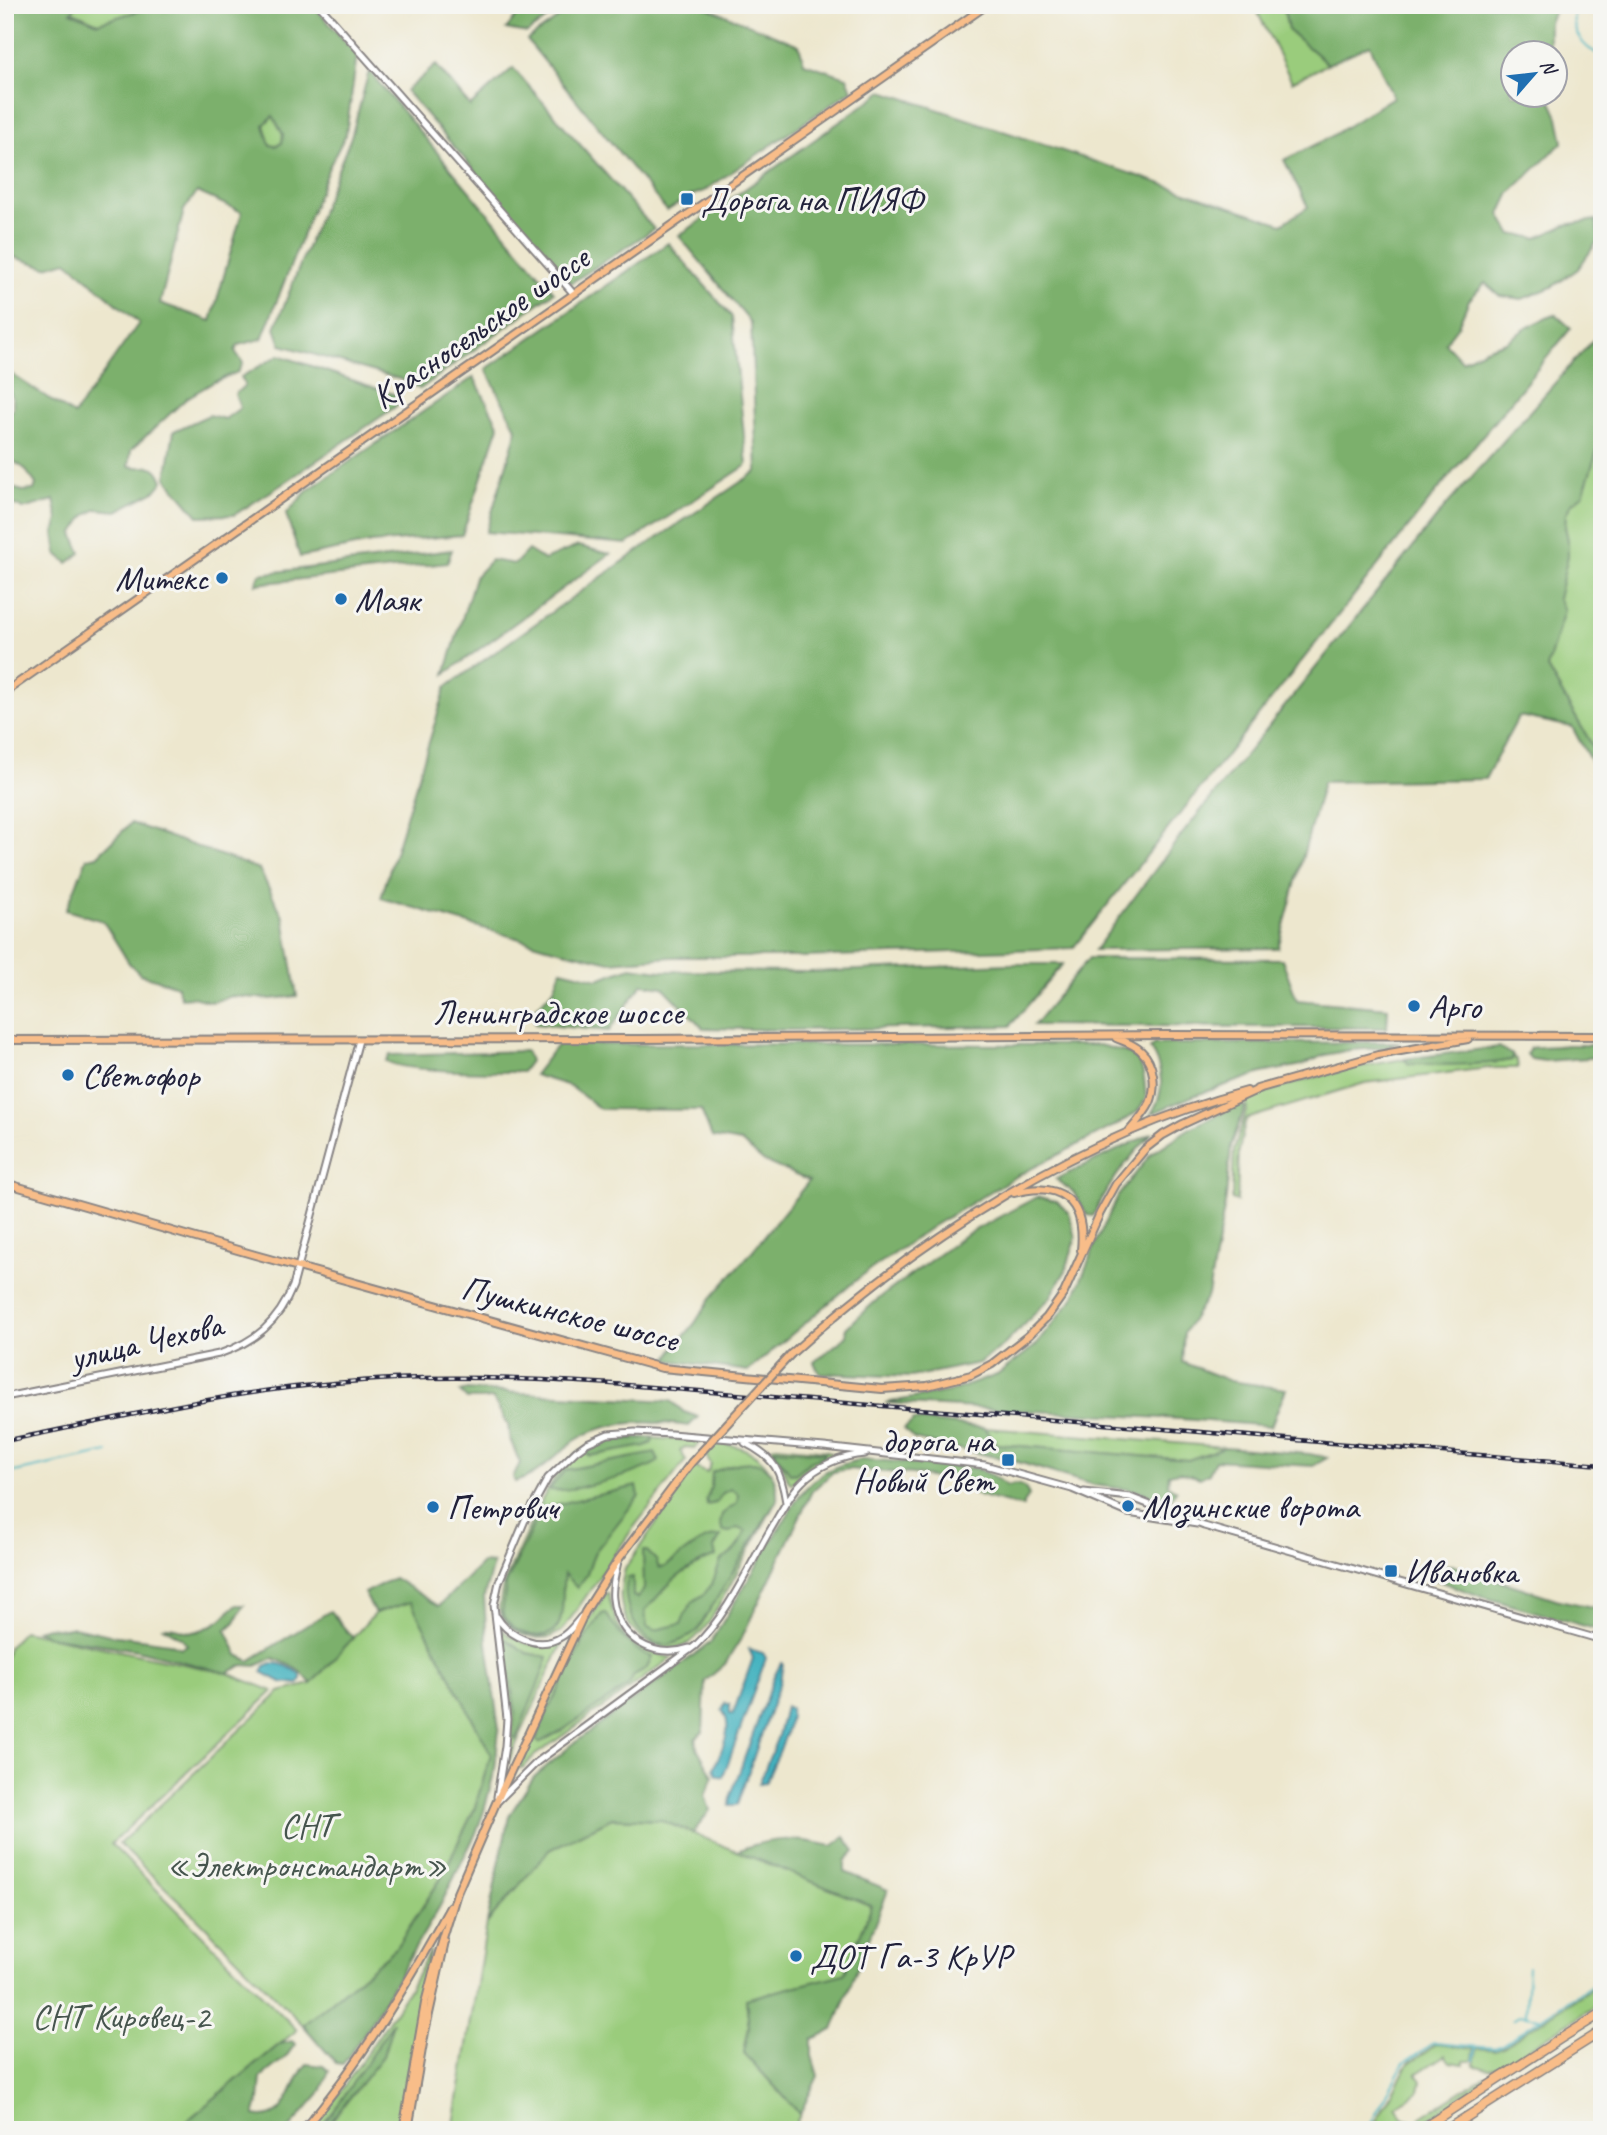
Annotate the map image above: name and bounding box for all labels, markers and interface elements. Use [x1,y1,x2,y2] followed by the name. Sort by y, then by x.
[1498,38,1568,108] north arrow
[1535,56,1563,80] text: N
[701,177,926,222] place label: Дорога на ПИЯФ
[679,191,695,207] marker: Дорога на ПИЯФ
[363,234,600,419] street label: Красносельское шоссе
[115,556,209,601] place label: Митекс
[214,570,230,586] marker: Митекс
[355,577,422,622] place label: Маяк
[333,591,349,607] marker: Маяк
[1428,984,1483,1029] place label: Арго
[433,990,686,1035] street label: Ленинградское шоссе
[1406,998,1422,1014] marker: Арго
[82,1053,201,1098] place label: Светофор
[60,1067,76,1083] marker: Светофор
[457,1265,685,1363] street label: Пушкинское шоссе
[64,1302,229,1381] street label: улица Чехова
[853,1418,997,1503] place label: дорога на Новый Свет
[1000,1452,1016,1468] marker: дорога на Новый Свет
[1142,1484,1361,1529] place label: Мозинские ворота
[447,1485,561,1530] place label: Петрович
[1120,1498,1136,1514] marker: Мозинские ворота
[425,1499,441,1515] marker: Петрович
[1405,1549,1520,1594] place label: Ивановка
[1383,1563,1399,1579] marker: Ивановка
[167,1803,447,1888] park label: СНТ «Электронстандарт»
[810,1934,1015,1979] place label: ДОТ Га-3 КрУР
[788,1948,804,1964] marker: ДОТ Га-3 КрУР
[32,1994,213,2039] park label: СНТ Кировец-2

